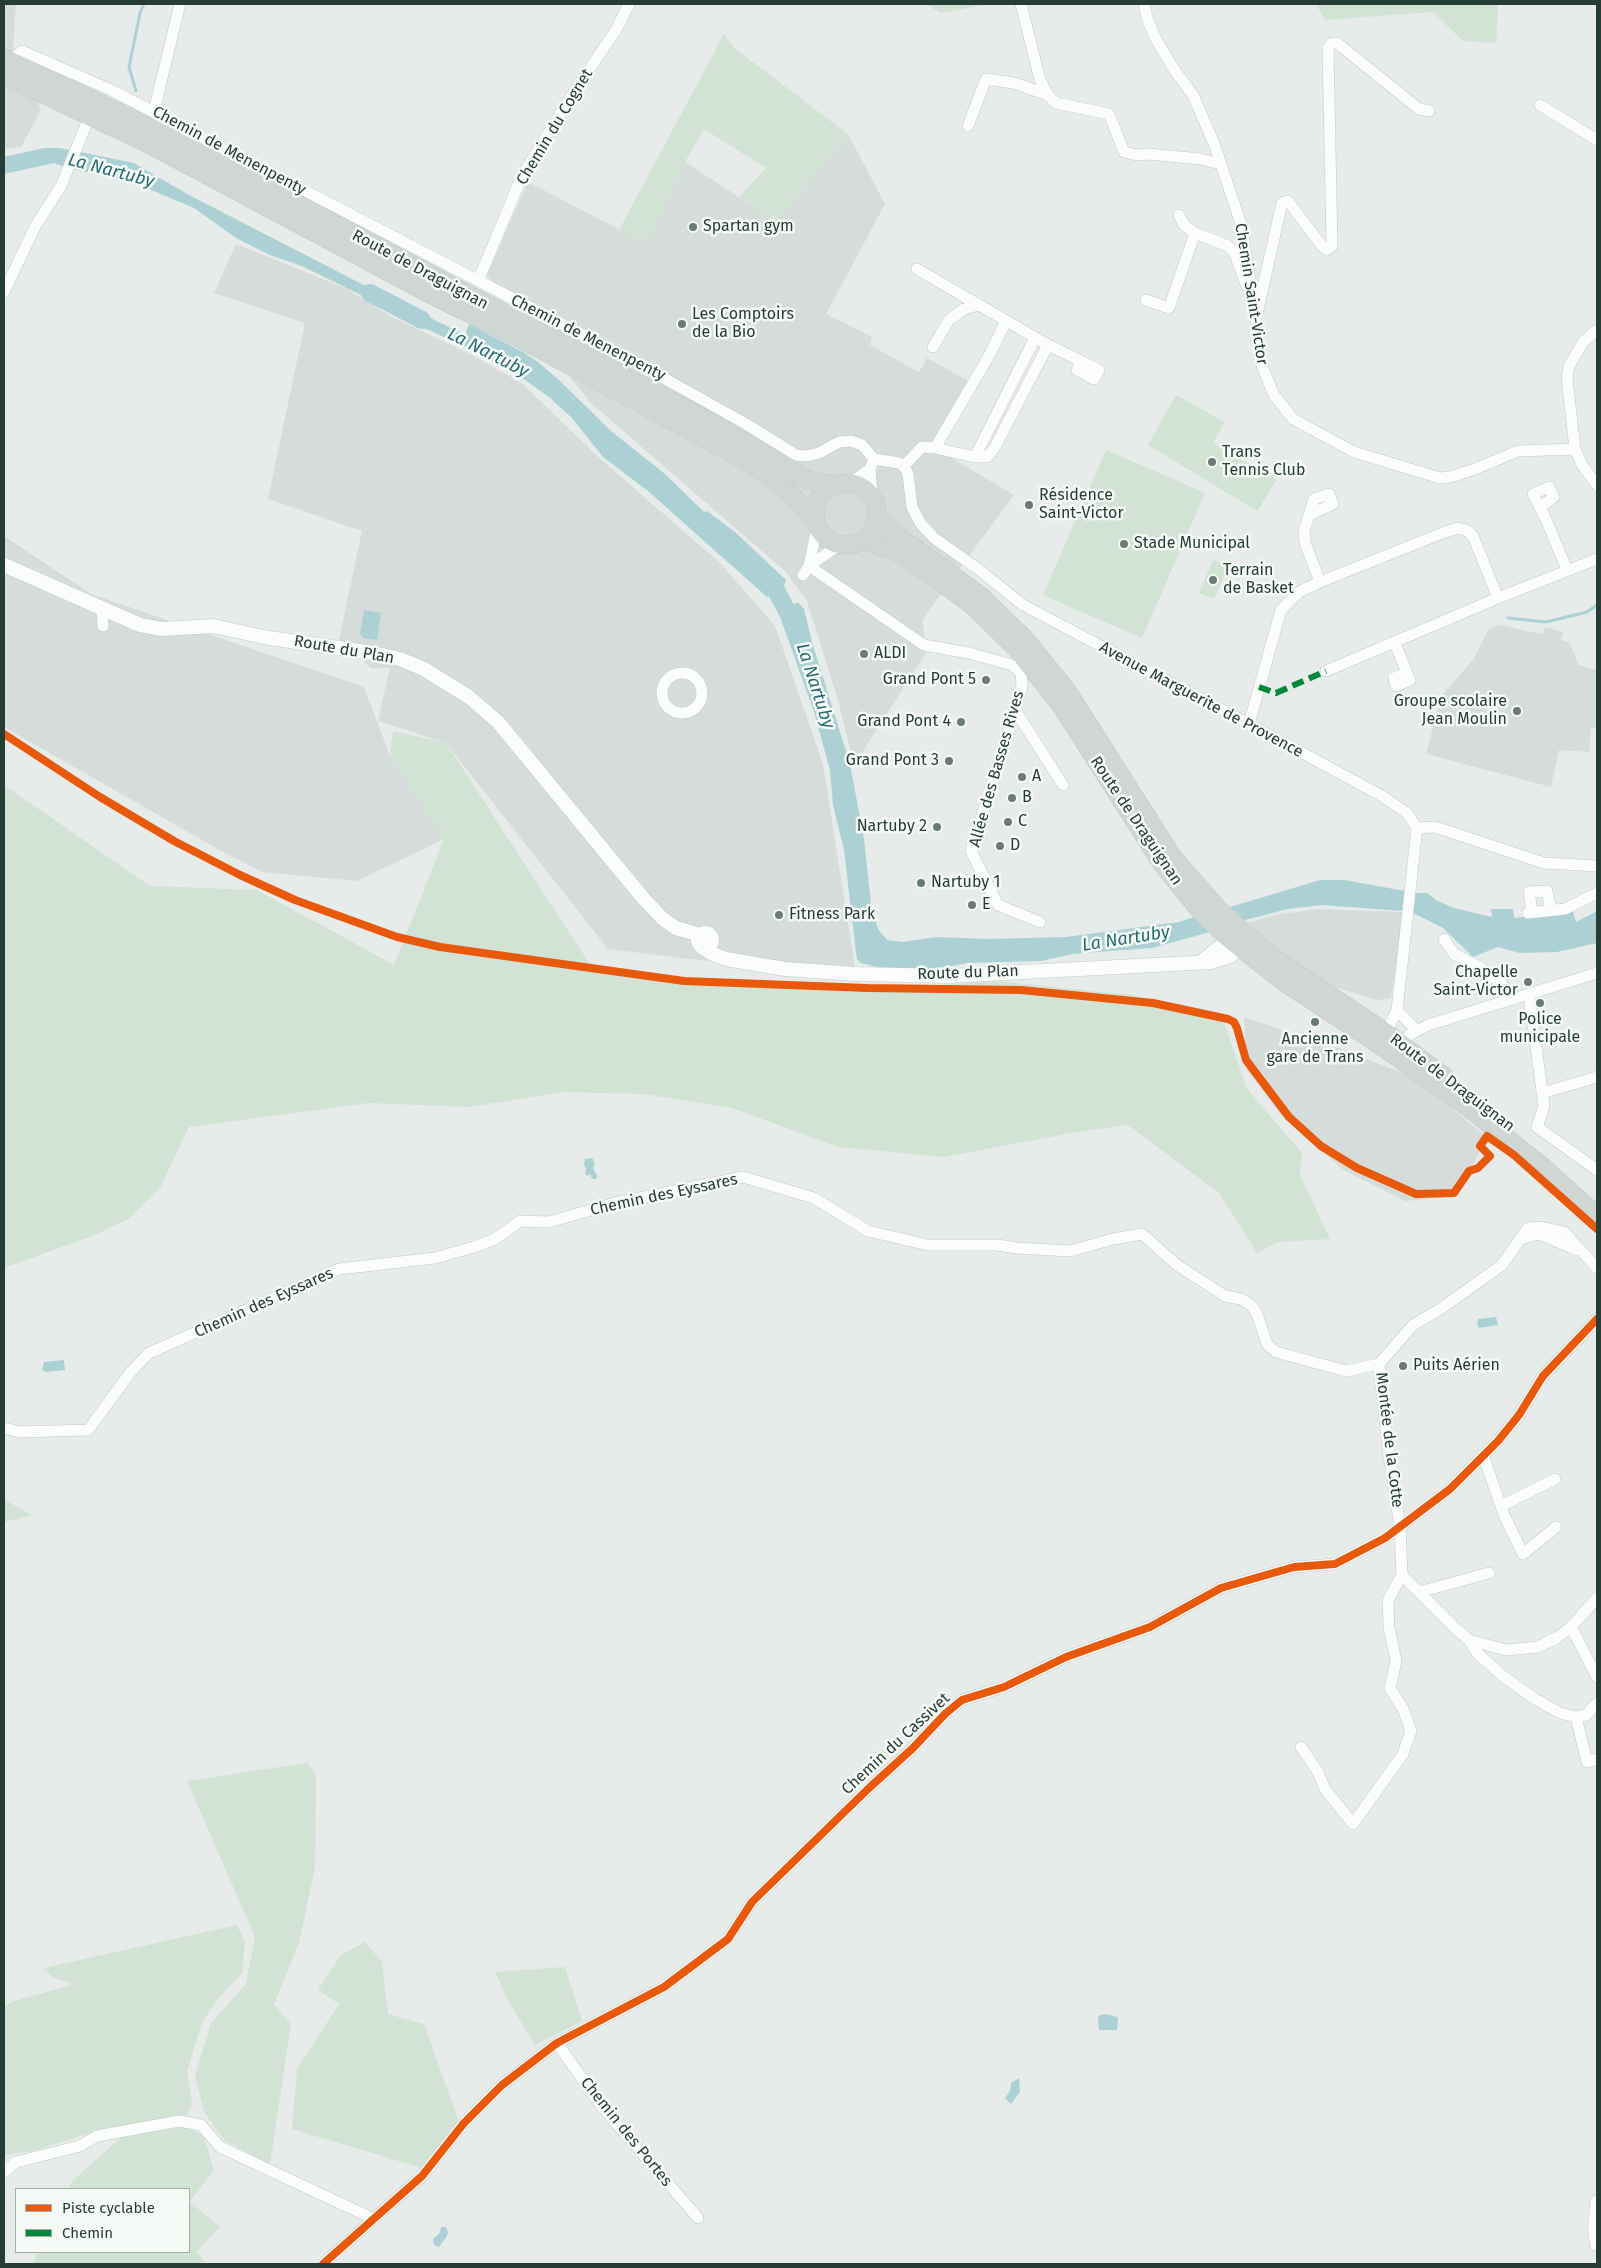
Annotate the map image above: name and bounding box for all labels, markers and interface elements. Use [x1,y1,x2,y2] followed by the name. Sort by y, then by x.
[513,65,597,189] street label: Chemin du Cognet
[149,102,309,200] street label: Chemin de Menenpenty
[65,149,157,193] water label: La Nartuby
[703,217,794,237] place label: Spartan gym
[687,221,699,233] marker: Spartan gym
[1230,222,1272,366] street label: Chemin Saint-Victor
[349,226,491,314] street label: Route de Draguignan
[507,291,669,385] street label: Chemin de Menenpenty
[692,305,794,343] place label: Les Comptoirs de la Bio
[676,318,688,330] marker: Les Comptoirs de la Bio
[444,323,532,383] water label: La Nartuby
[1222,443,1305,481] place label: Trans Tennis Club
[1206,456,1218,468] marker: Trans Tennis Club
[1039,486,1124,524] place label: Résidence Saint-Victor
[1023,499,1035,511] marker: Résidence Saint-Victor
[1134,534,1250,554] place label: Stade Municipal
[1118,538,1130,550] marker: Stade Municipal
[1223,561,1294,599] place label: Terrain de Basket
[1207,574,1219,586] marker: Terrain de Basket
[292,632,396,668] street label: Route du Plan
[1096,638,1306,762] street label: Avenue Marguerite de Provence
[791,641,839,731] water label: La Nartuby
[874,644,906,664] place label: ALDI
[858,648,870,660] marker: ALDI
[883,670,976,690] place label: Grand Pont 5
[980,674,992,686] marker: Grand Pont 5
[965,689,1029,849] street label: Allée des Basses Rives
[1394,692,1507,730] place label: Groupe scolaire Jean Moulin
[1511,705,1523,717] marker: Groupe scolaire Jean Moulin
[857,712,951,732] place label: Grand Pont 4
[955,716,967,728] marker: Grand Pont 4
[846,751,939,771] place label: Grand Pont 3
[1086,753,1186,889] street label: Route de Draguignan
[943,755,955,767] marker: Grand Pont 3
[1032,767,1041,787] place label: A
[1016,771,1028,783] marker: A
[1022,788,1032,808] place label: B
[1006,792,1018,804] marker: B
[1018,812,1027,832] place label: C
[1002,816,1014,828] marker: C
[857,817,927,837] place label: Nartuby 2
[931,821,943,833] marker: Nartuby 2
[1010,836,1020,856] place label: D
[994,840,1006,852] marker: D
[931,873,1000,893] place label: Nartuby 1
[915,877,927,889] marker: Nartuby 1
[982,895,991,915] place label: E
[966,899,978,911] marker: E
[789,905,875,925] place label: Fitness Park
[773,909,785,921] marker: Fitness Park
[1081,921,1171,957] water label: La Nartuby
[917,962,1019,984] street label: Route du Plan
[1433,963,1518,1001] place label: Chapelle Saint-Victor
[1522,976,1534,988] marker: Chapelle Saint-Victor
[1534,997,1546,1009] marker: Police municipale
[1500,1010,1580,1048] place label: Police municipale
[1309,1016,1321,1028] marker: Ancienne gare de Trans
[1267,1030,1363,1068] place label: Ancienne gare de Trans
[1386,1030,1518,1136] street label: Route de Draguignan
[589,1170,739,1220] street label: Chemin des Eyssares
[192,1264,336,1342] street label: Chemin des Eyssares
[1413,1356,1500,1376] place label: Puits Aérien
[1397,1360,1409,1372] marker: Puits Aérien
[1371,1371,1407,1509] street label: Montée de la Cotte
[838,1689,954,1799] street label: Chemin du Cassivet
[576,2074,676,2190] street label: Chemin des Portes
[15,2188,190,2253] legend
[62,2199,155,2217] text: Piste cyclable
[62,2224,113,2242] text: Chemin

